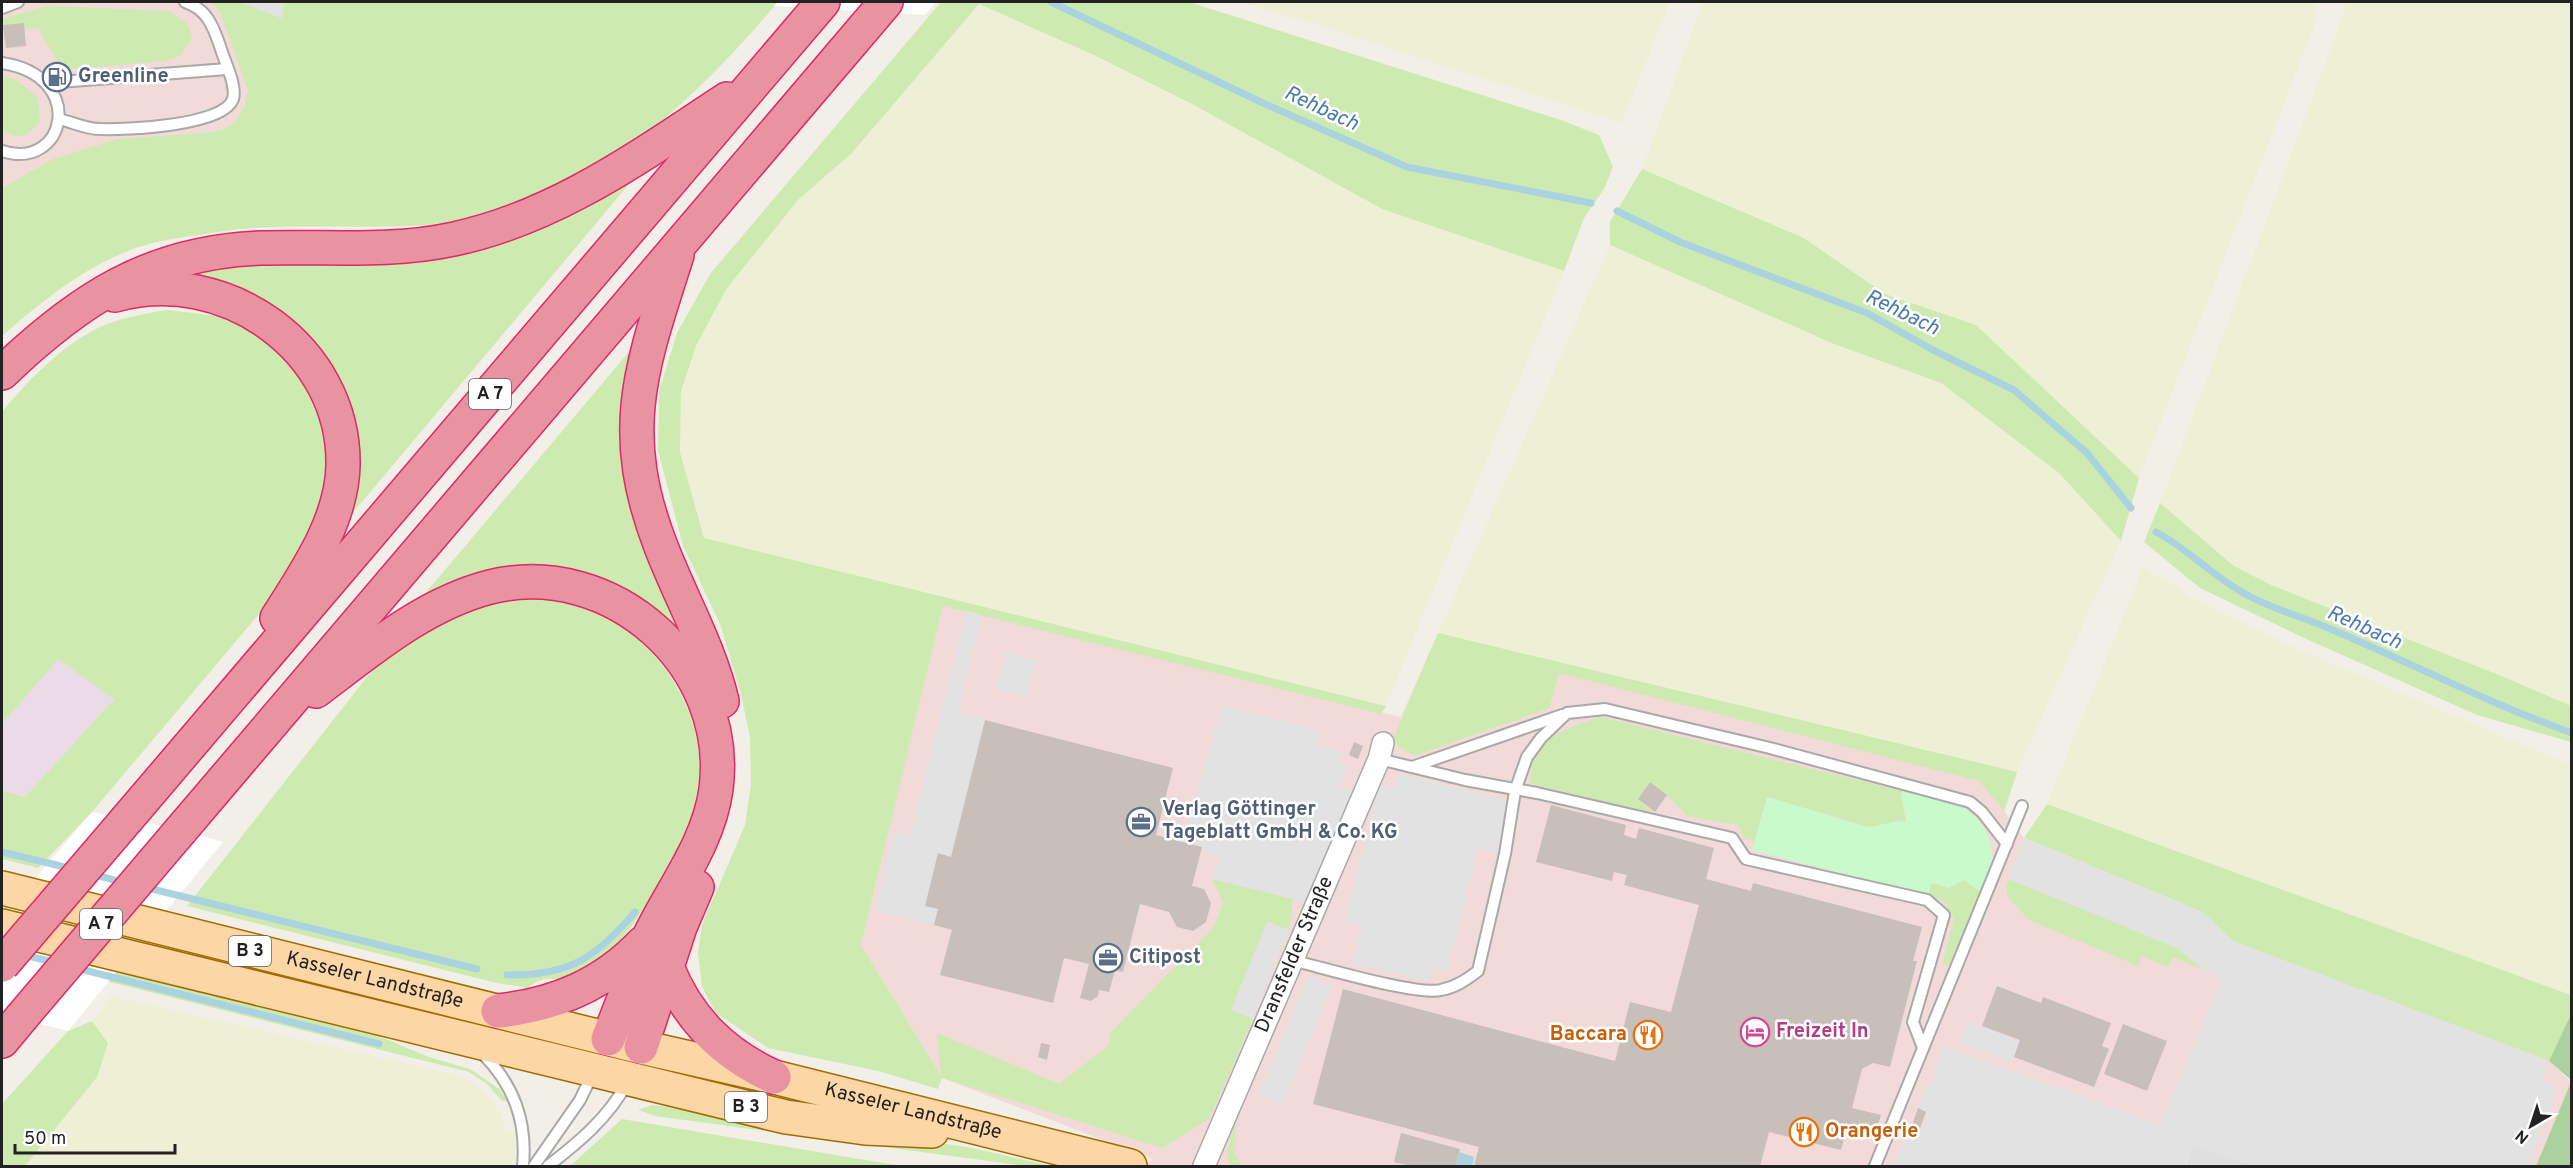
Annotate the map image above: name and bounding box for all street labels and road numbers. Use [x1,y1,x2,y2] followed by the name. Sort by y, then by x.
[469,379,511,409] road number: A 7
[1250,873,1340,1037] street label: Dransfelder Straße
[80,909,122,939] road number: A 7
[229,936,271,966] road number: B 3
[283,946,466,1015] street label: Kasseler Landstraße
[821,1077,1004,1146] street label: Kasseler Landstraße
[725,1092,767,1122] road number: B 3

